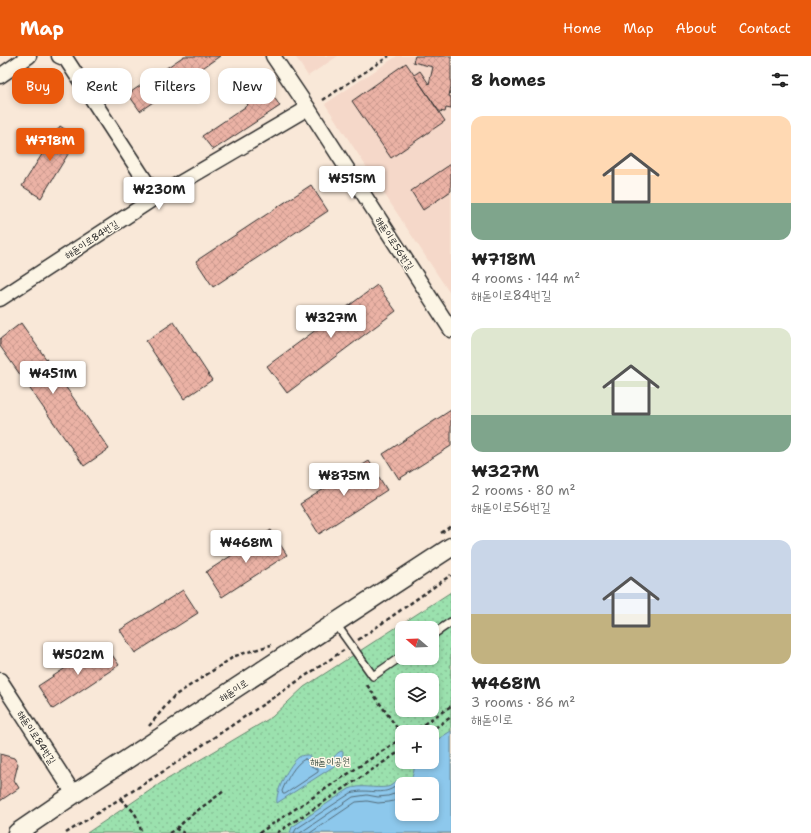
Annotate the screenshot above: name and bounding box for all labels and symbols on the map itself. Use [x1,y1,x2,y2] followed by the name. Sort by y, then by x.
[22,128,78,162] pin: ₩718M
[324,166,380,200] pin: ₩515M
[131,177,187,211] pin: ₩230M
[372,214,417,272] street label: 해돋이로56번길
[62,217,121,262] street label: 해돋이로84번길
[303,305,359,339] pin: ₩327M
[25,361,81,395] pin: ₩451M
[316,463,372,497] pin: ₩875M
[218,530,274,564] pin: ₩468M
[395,621,439,665] north arrow
[50,642,106,676] pin: ₩502M
[216,676,250,705] street label: 해돋이로
[14,708,59,767] street label: 해돋이로84번길
[310,755,350,768] park label: 해돋이공원

